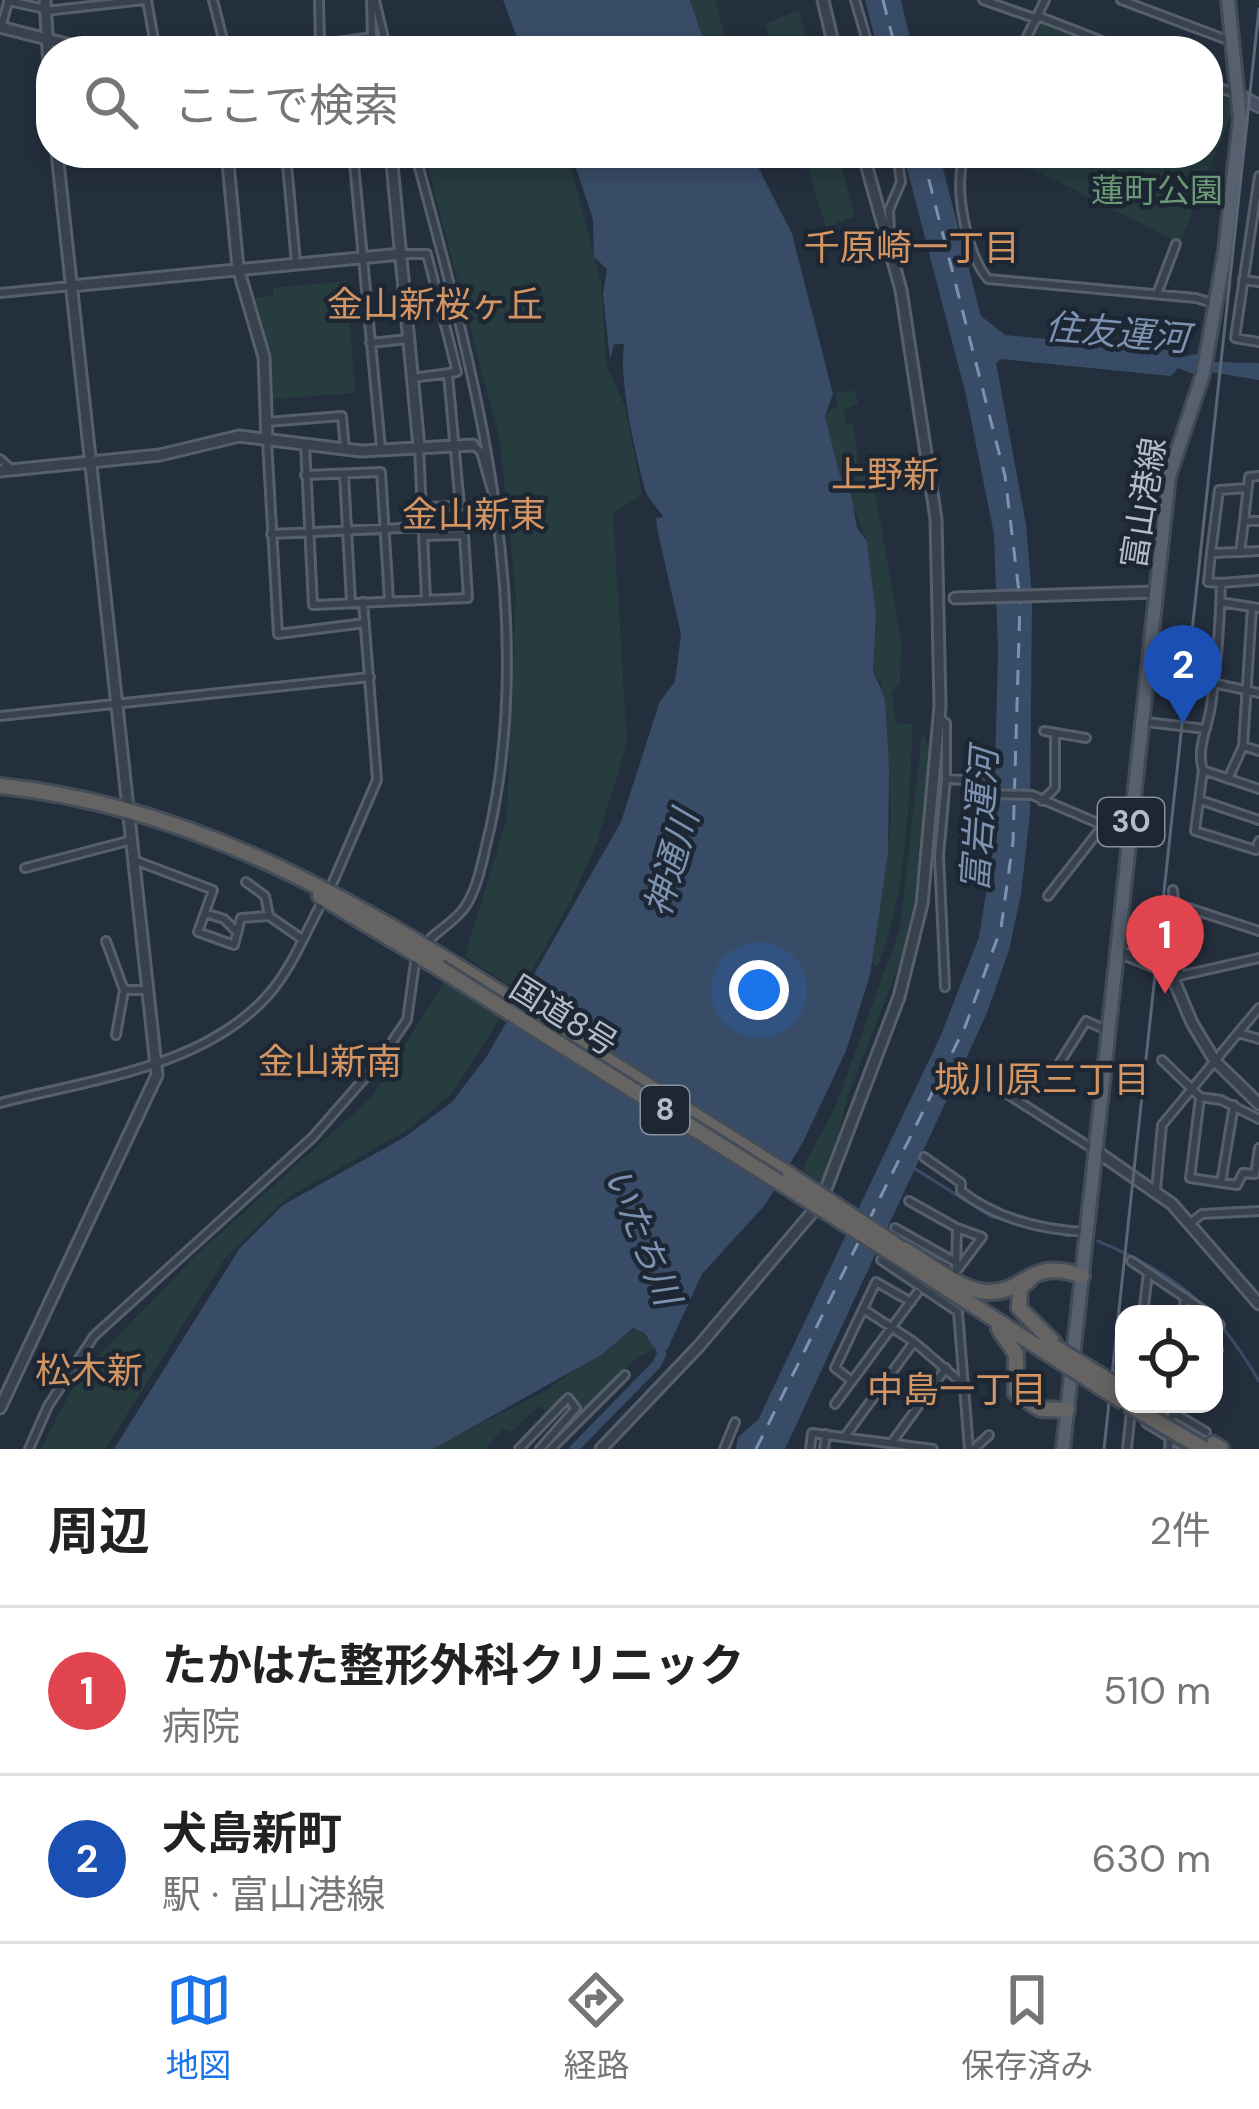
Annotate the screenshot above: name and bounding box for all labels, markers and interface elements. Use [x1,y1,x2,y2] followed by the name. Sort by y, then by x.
[36,36,1223,168] search box
[78,69,144,135] icon: search
[174,76,399,135] text: ここで検索
[1091,169,1223,212] park label: 蓮町公園
[804,224,1020,271] district label: 千原崎一丁目
[327,281,543,328] district label: 金山新桜ヶ丘
[1043,303,1197,363] water label: 住友運河
[1112,435,1175,572] street label: 富山港線
[831,451,939,498] district label: 上野新
[402,491,546,538] district label: 金山新東
[1144,625,1222,724] pin: 2
[951,741,1008,894] water label: 富岩運河
[1098,798,1164,846] road number: 30
[634,801,710,922] water label: 神通川
[1126,895,1204,994] pin: 1
[729,960,789,1020] your location
[502,966,626,1065] street label: 国道8号
[258,1038,402,1085] district label: 金山新南
[934,1056,1150,1103] district label: 城川原三丁目
[641,1086,689,1134] road number: 8
[594,1161,693,1315] water label: いたち川
[1115,1305,1223,1413] map controls
[1115,1305,1223,1413] button: locate
[35,1347,143,1394] district label: 松木新
[867,1366,1047,1413] district label: 中島一丁目
[48,1498,150,1565] text: 周辺
[1150,1505,1211,1556] text: 2件
[162,1636,744,1695] text: たかはた整形外科クリニック
[80,1665,94,1716] text: 1
[1103,1665,1211,1716] text: 510 m
[162,1701,240,1752] text: 病院
[162,1804,342,1863] text: 犬島新町
[76,1833,98,1884] text: 2
[1092,1833,1211,1884] text: 630 m
[162,1869,385,1920] text: 駅 · 富山港線
[166,1967,232,2087] tab: 地図
[563,1967,629,2087] tab: 経路
[961,1967,1093,2087] tab: 保存済み

